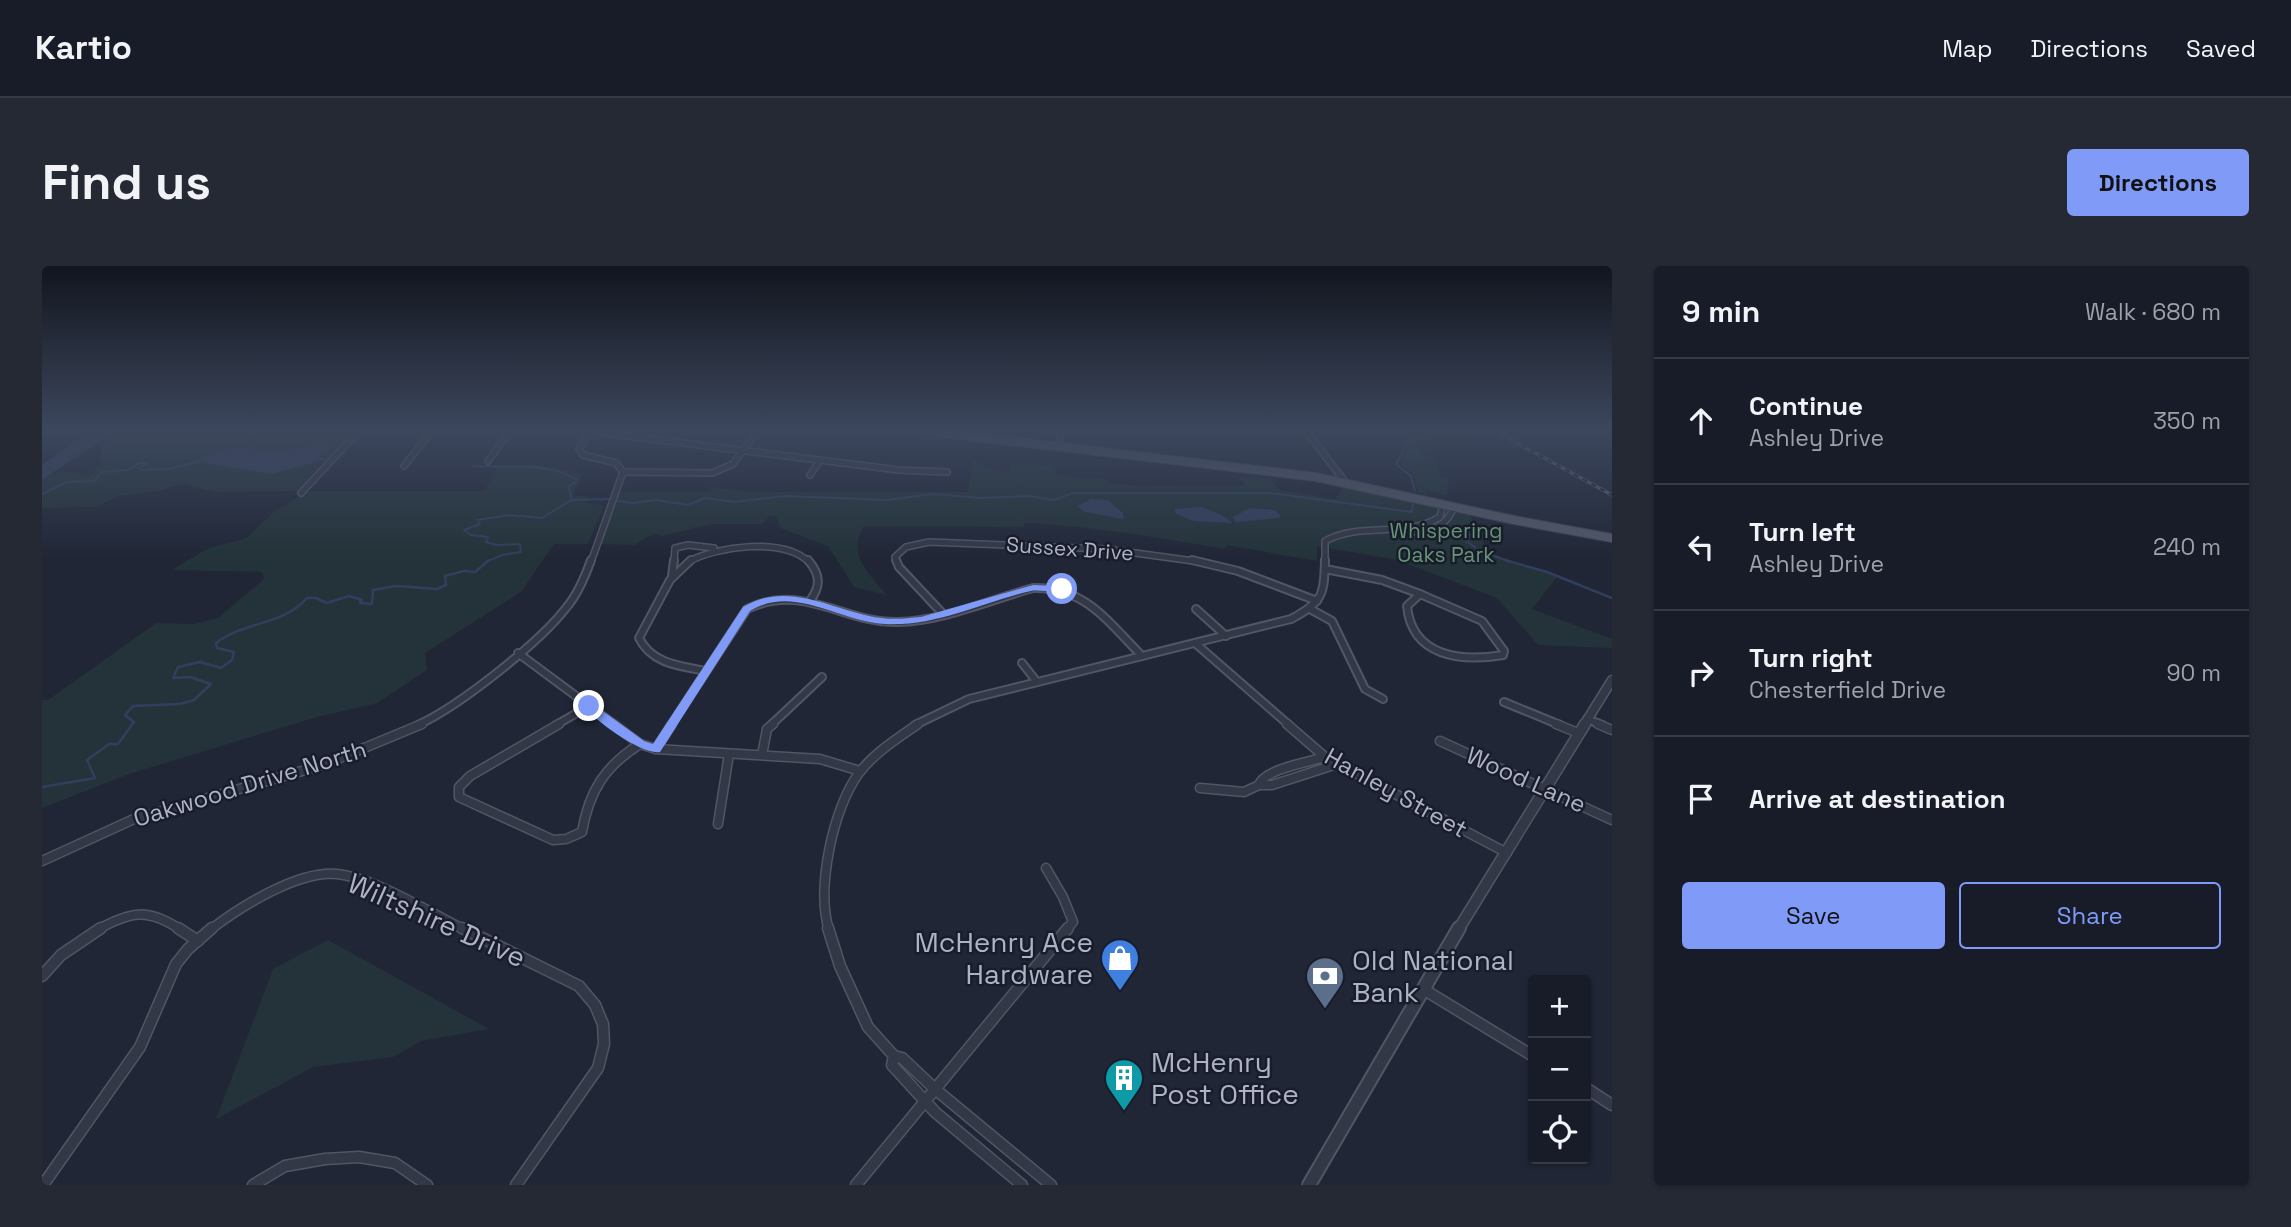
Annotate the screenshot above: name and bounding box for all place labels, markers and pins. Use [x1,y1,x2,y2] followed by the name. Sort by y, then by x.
[914,924,1093,992] place label: McHenry Ace Hardware
[1099,937,1141,992] shop icon: McHenry Ace Hardware
[1352,942,1514,1010] place label: Old National Bank
[1304,955,1346,1010] bank icon: Old National Bank
[1151,1044,1299,1112] place label: McHenry Post Office
[1103,1057,1145,1112] building icon: McHenry Post Office

